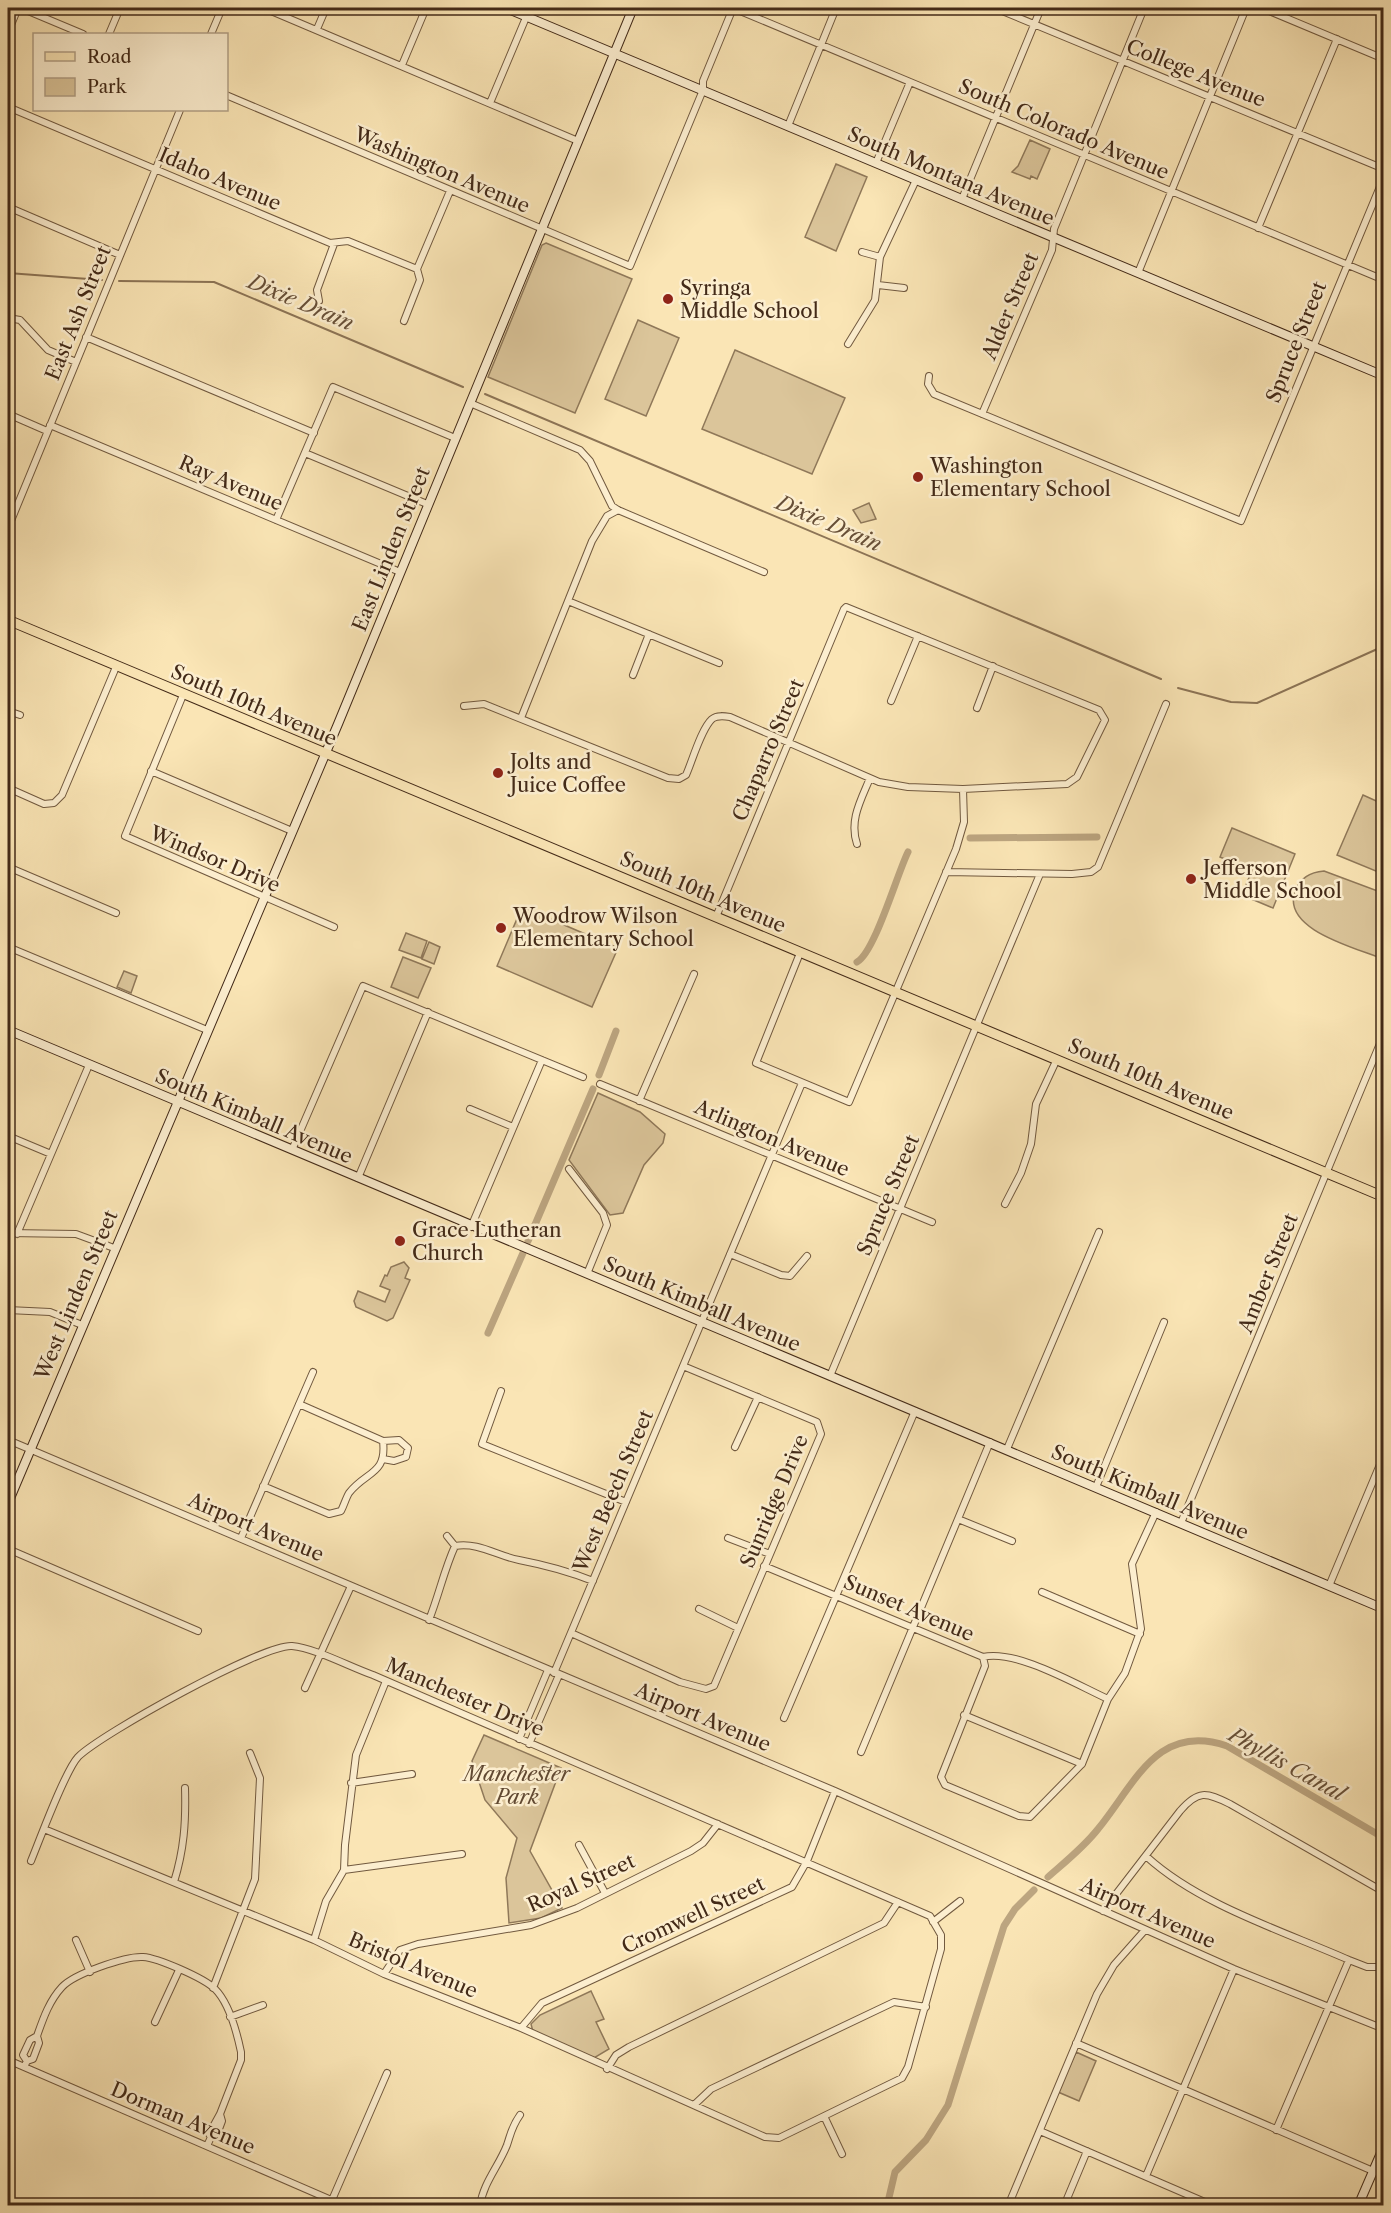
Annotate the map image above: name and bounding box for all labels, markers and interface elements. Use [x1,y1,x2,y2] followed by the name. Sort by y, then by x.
[33,33,228,111] legend
[1123,34,1269,112] street label: College Avenue
[87,46,132,68] text: Road
[955,74,1173,184] street label: South Colorado Avenue
[87,76,128,98] text: Park
[350,122,533,218] street label: Washington Avenue
[844,122,1058,230] street label: South Montana Avenue
[155,143,285,215] street label: Idaho Avenue
[40,242,116,384] street label: East Ash Street
[976,249,1043,364] street label: Alder Street
[243,268,358,335] water label: Dixie Drain
[680,276,819,323] place label: Syringa Middle School
[1261,278,1331,406] street label: Spruce Street
[661,292,675,306] marker: Syringa Middle School
[175,450,287,516] street label: Ray Avenue
[929,454,1111,501] place label: Washington Elementary School
[347,463,435,635] street label: East Linden Street
[911,470,925,484] marker: Washington Elementary School
[771,489,886,556] water label: Dixie Drain
[167,659,341,751] street label: South 10th Avenue
[727,675,809,825] street label: Chaparro Street
[507,750,626,797] place label: Jolts and Juice Coffee
[491,766,505,780] marker: Jolts and Juice Coffee
[145,820,284,897] street label: Windsor Drive
[616,846,790,938] street label: South 10th Avenue
[1200,856,1342,903] place label: Jefferson Middle School
[1184,872,1198,886] marker: Jefferson Middle School
[512,904,694,951] place label: Woodrow Wilson Elementary School
[494,921,508,935] marker: Woodrow Wilson Elementary School
[1064,1033,1238,1125] street label: South 10th Avenue
[152,1064,356,1168] street label: South Kimball Avenue
[690,1094,853,1181] street label: Arlington Avenue
[852,1131,924,1259] street label: Spruce Street
[29,1207,123,1384] street label: West Linden Street
[1233,1210,1303,1337] street label: Amber Street
[412,1218,562,1265] place label: Grace Lutheran Church
[393,1234,407,1248] marker: Grace Lutheran Church
[600,1252,804,1356] street label: South Kimball Avenue
[568,1406,658,1577] street label: West Beech Street
[735,1431,813,1571] street label: Sunridge Drive
[1048,1440,1252,1544] street label: South Kimball Avenue
[184,1487,327,1566] street label: Airport Avenue
[840,1570,978,1646] street label: Sunset Avenue
[382,1653,548,1741] street label: Manchester Drive
[631,1677,774,1756] street label: Airport Avenue
[1223,1721,1351,1807] water label: Phyllis Canal
[462,1762,572,1809] park label: Manchester Park
[523,1849,639,1917] street label: Royal Street
[618,1871,768,1959] street label: Cromwell Street
[1076,1872,1219,1953] street label: Airport Avenue
[345,1927,481,2003] street label: Bristol Avenue
[107,2077,259,2159] street label: Dorman Avenue

